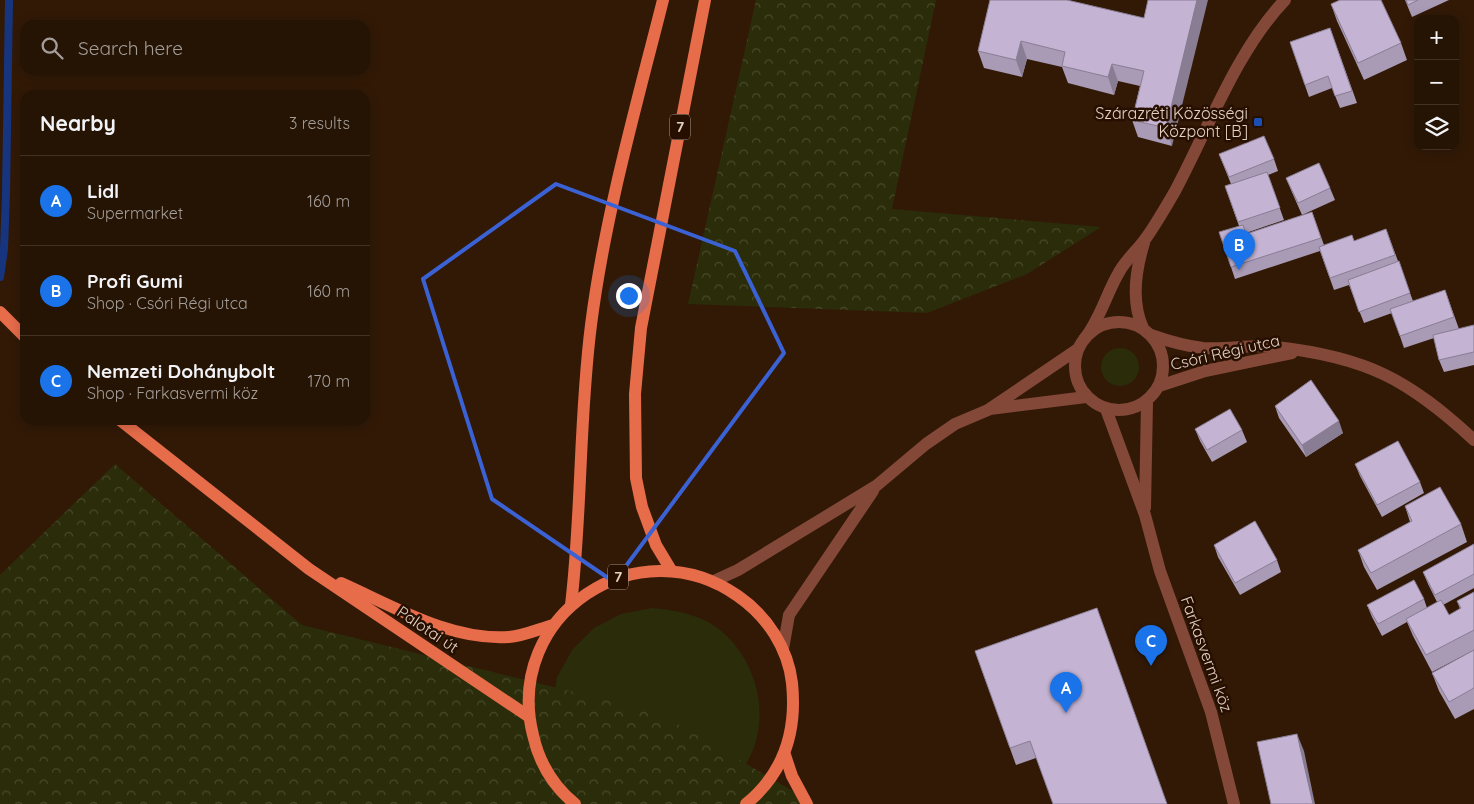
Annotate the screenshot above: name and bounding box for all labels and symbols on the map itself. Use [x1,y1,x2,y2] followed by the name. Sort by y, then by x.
[1095,103,1248,141] place label: Szárazréti Közösségi Központ [B]
[670,114,690,140] road number: 7
[1252,116,1264,128] marker: Szárazréti Közösségi Központ [B]
[1223,229,1255,270] pin: B
[616,283,642,309] your location
[1168,330,1282,374] street label: Csóri Régi utca
[608,564,628,590] road number: 7
[1177,593,1237,715] street label: Farkasvermi köz
[393,601,463,657] street label: Palotai út
[1135,625,1167,666] pin: C
[1050,672,1082,713] pin: A

